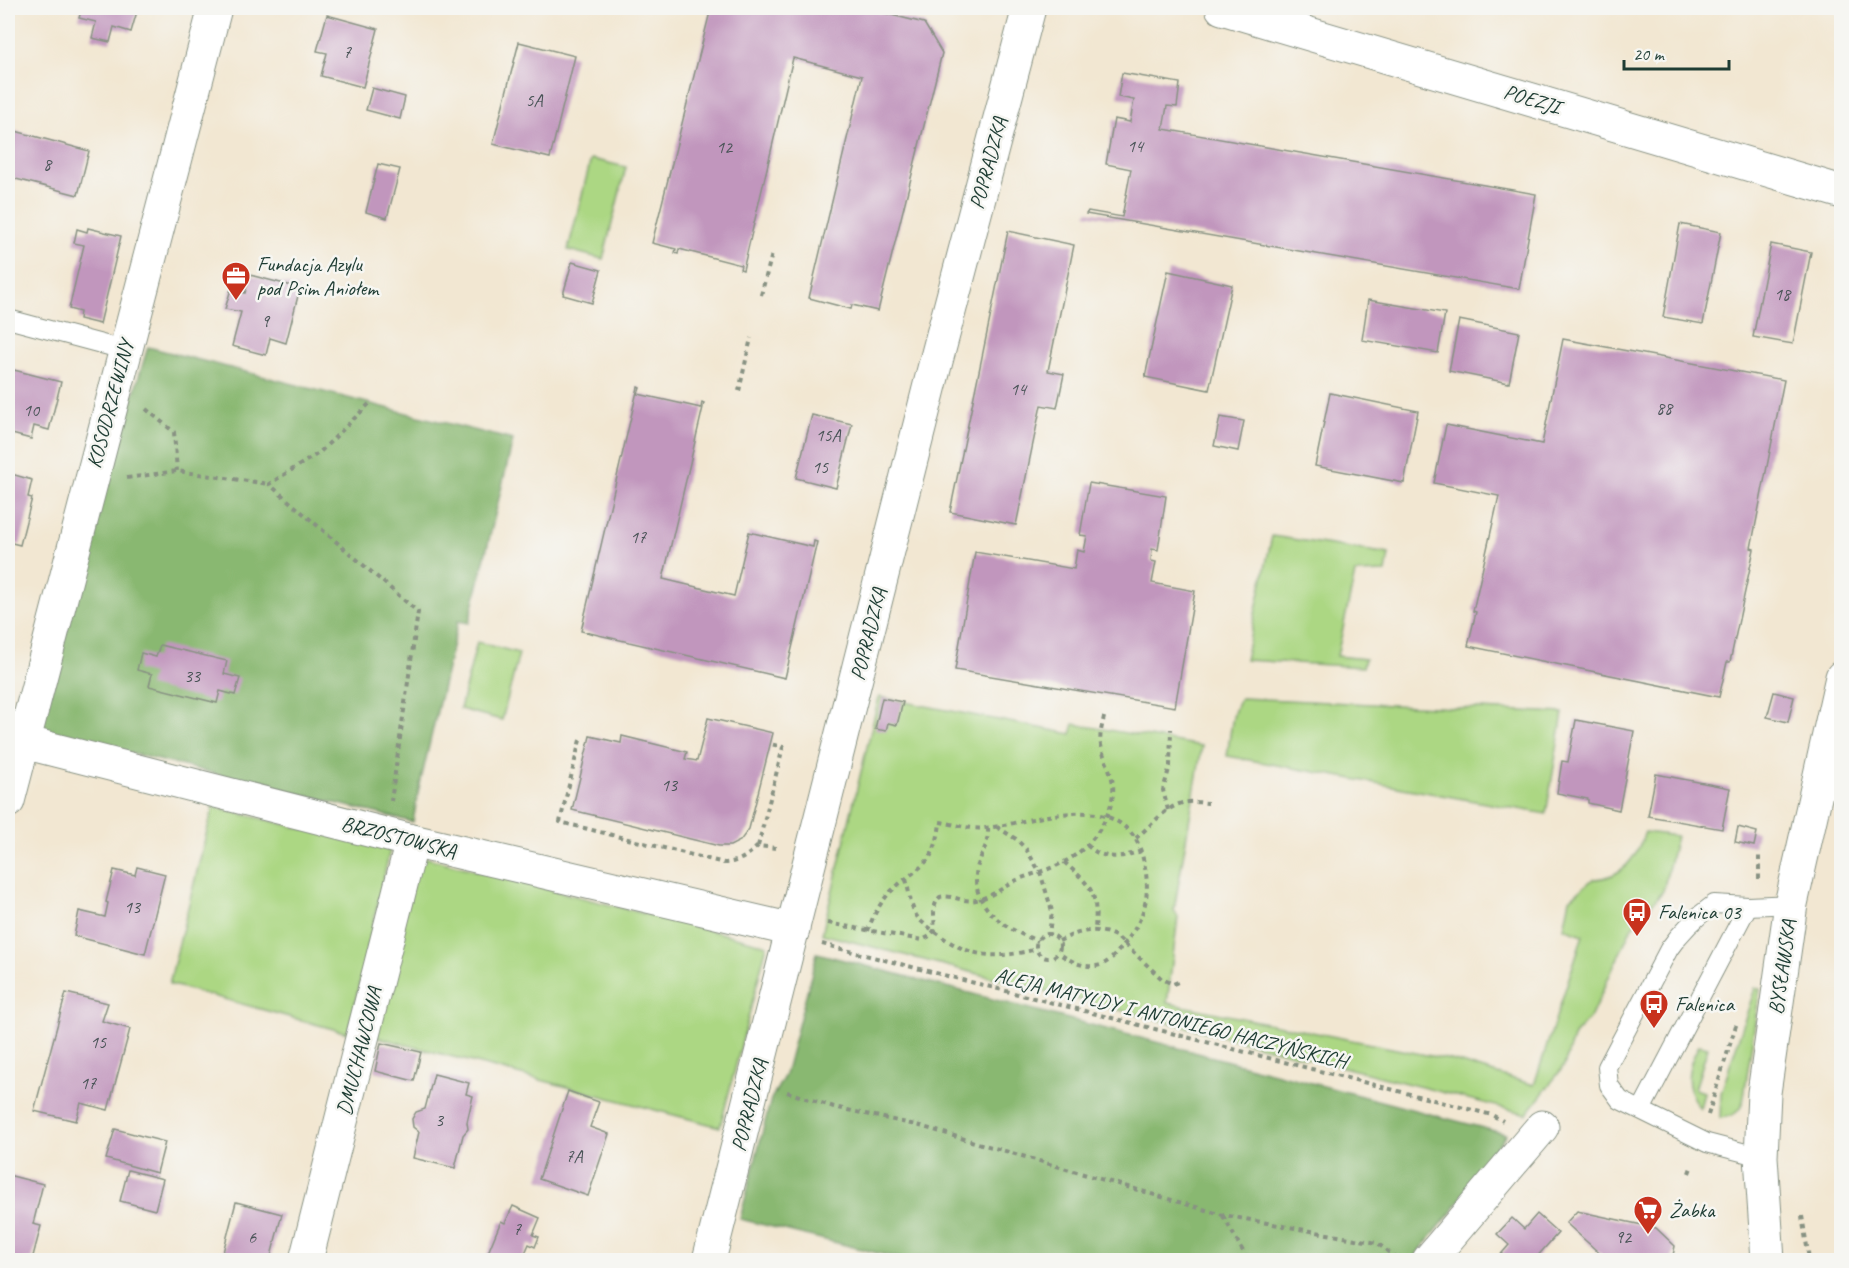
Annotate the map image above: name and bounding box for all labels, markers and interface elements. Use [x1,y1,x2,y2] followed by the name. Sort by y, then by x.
[1624,33,1729,71] scale bar
[343,41,352,63] house number: 7
[1633,43,1666,65] text: 20 m
[1501,78,1568,121] street label: POEZJI
[525,89,544,111] house number: 5A
[963,114,1013,212] street label: POPRADZKA
[1127,135,1145,157] house number: 14
[716,136,734,158] house number: 12
[43,153,53,175] house number: 8
[257,251,380,301] place label: Fundacja Azylu pod Psim Aniołem
[220,260,252,302] office icon: Fundacja Azylu pod Psim Aniołem
[1774,283,1792,305] house number: 18
[261,310,271,332] house number: 9
[80,334,140,471] street label: KOSODRZEWINY
[1010,378,1028,400] house number: 14
[1656,397,1674,419] house number: 88
[23,399,41,421] house number: 10
[815,424,842,446] house number: 15A
[812,456,829,478] house number: 15
[630,526,647,548] house number: 17
[844,585,892,683] street label: POPRADZKA
[184,665,202,687] house number: 33
[661,774,679,796] house number: 13
[339,810,460,864] street label: BRZOSTOWSKA
[124,896,142,918] house number: 13
[1621,896,1653,938] bus stop icon: Falenica 03
[1658,899,1742,925] place label: Falenica 03
[1762,918,1802,1016] street label: BYSŁAWSKA
[992,962,1353,1075] street label: ALEJA MATYLDY I ANTONIEGO HACZYŃSKICH
[331,983,388,1118] street label: DMUCHAWCOWA
[1638,988,1670,1030] bus stop icon: Falenica
[1675,991,1736,1017] place label: Falenica
[90,1031,107,1053] house number: 15
[725,1056,773,1154] street label: POPRADZKA
[80,1072,97,1094] house number: 17
[435,1109,445,1131] house number: 3
[565,1145,584,1167] house number: 7A
[1632,1194,1664,1236] supermarket icon: Żabka
[1669,1197,1716,1223] place label: Żabka
[513,1218,522,1240] house number: 7
[248,1226,257,1248] house number: 6
[1615,1226,1633,1248] house number: 92

